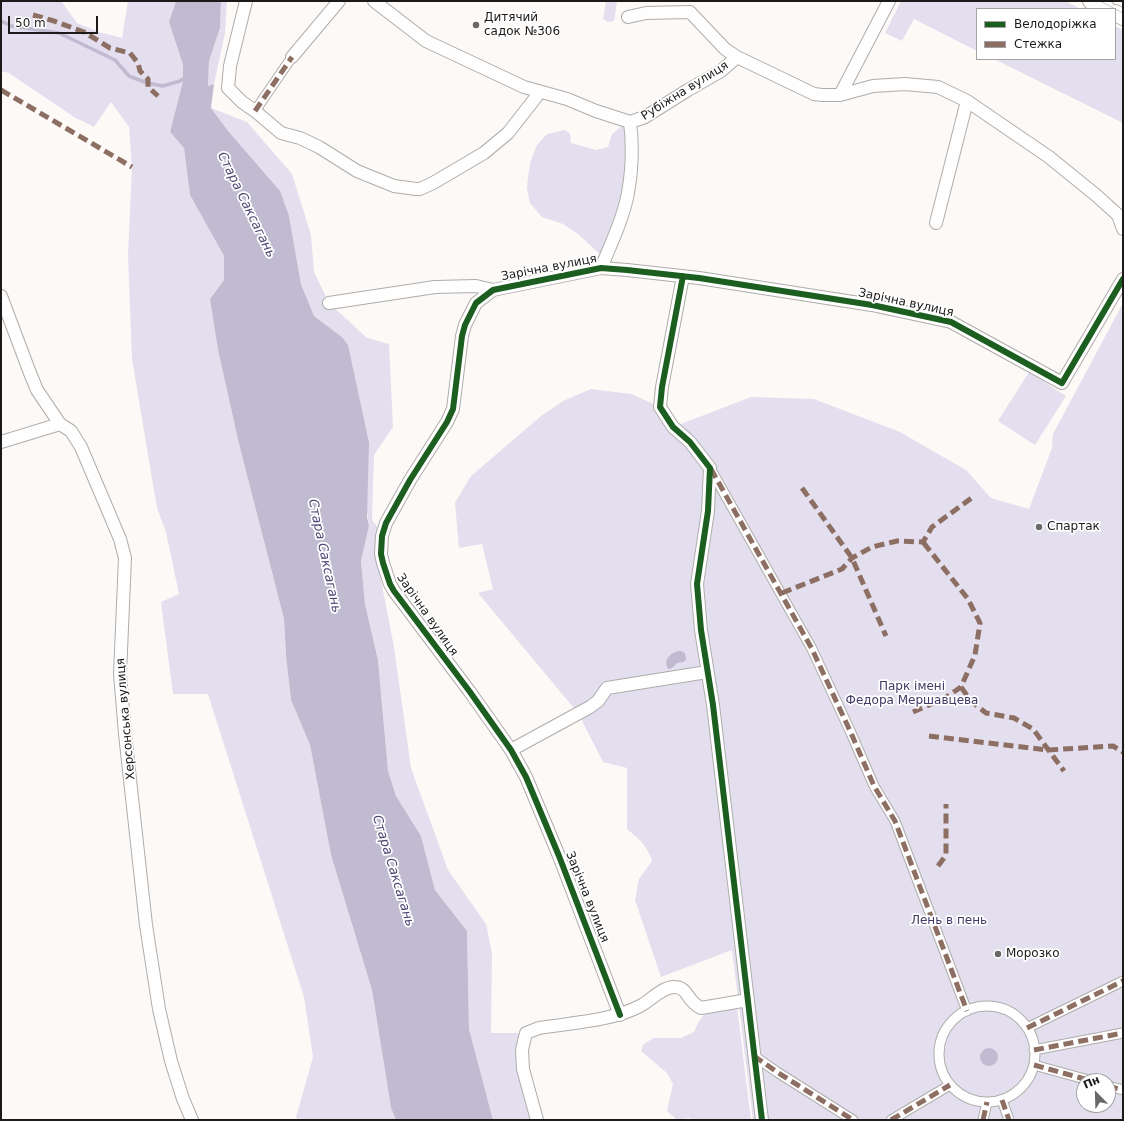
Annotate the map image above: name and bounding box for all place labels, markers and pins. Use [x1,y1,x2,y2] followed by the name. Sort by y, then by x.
[484,11,560,39] place label: Дитячий садок №306
[471,20,481,30] marker: Дитячий садок №306
[1047,520,1100,534] place label: Спартак
[1034,522,1044,532] marker: Спартак
[1006,947,1060,961] place label: Морозко
[993,949,1003,959] marker: Морозко

